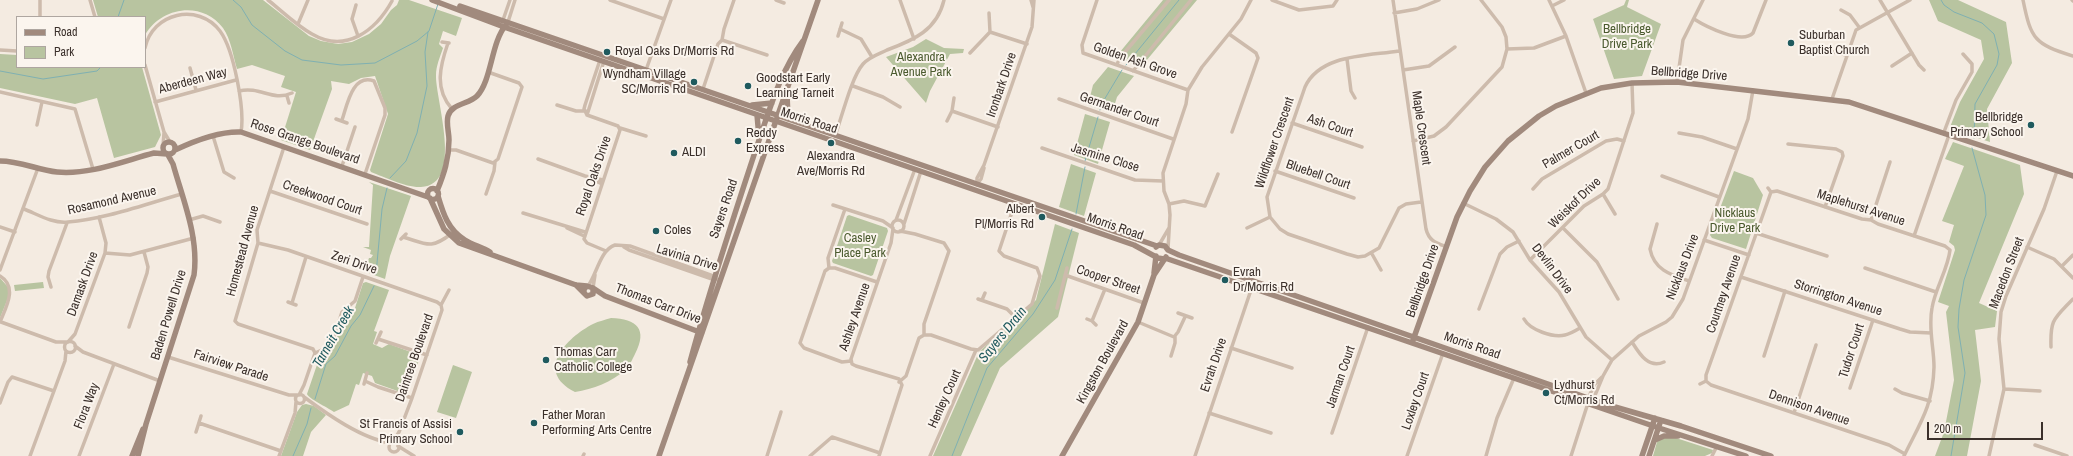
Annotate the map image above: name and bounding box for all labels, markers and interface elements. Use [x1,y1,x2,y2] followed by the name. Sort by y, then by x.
[16,16,146,68] legend
[1602,22,1652,53] park label: Bellbridge Drive Park
[54,24,78,40] text: Road
[1799,28,1870,59] place label: Suburban Baptist Church
[1786,38,1796,48] marker: Suburban Baptist Church
[1091,39,1179,83] street label: Golden Ash Grove
[54,44,74,60] text: Park
[615,44,734,60] place label: Royal Oaks Dr/Morris Rd
[602,47,612,57] marker: Royal Oaks Dr/Morris Rd
[891,50,951,81] park label: Alexandra Avenue Park
[984,51,1020,119] street label: Ironbark Drive
[157,64,229,98] street label: Aberdeen Way
[1650,64,1728,84] street label: Bellbridge Drive
[603,67,686,98] place label: Wyndham Village SC/Morris Rd
[756,71,834,102] place label: Goodstart Early Learning Tarneit
[689,77,699,87] marker: Wyndham Village SC/Morris Rd
[743,81,753,91] marker: Goodstart Early Learning Tarneit
[1077,89,1161,131] street label: Germander Court
[1408,90,1434,166] street label: Maple Crescent
[1252,95,1298,191] street label: Wildflower Crescent
[779,105,839,137] street label: Morris Road
[1950,110,2023,141] place label: Bellbridge Primary School
[1305,111,1355,141] street label: Ash Court
[248,116,362,168] street label: Rose Grange Boulevard
[2026,120,2036,130] marker: Bellbridge Primary School
[746,126,785,157] place label: Reddy Express
[1540,128,1602,172] street label: Palmer Court
[573,134,615,218] street label: Royal Oaks Drive
[733,136,743,146] marker: Reddy Express
[826,138,836,148] marker: Alexandra Ave/Morris Rd
[1069,140,1141,176] street label: Jasmine Close
[682,145,706,161] place label: ALDI
[669,148,679,158] marker: ALDI
[797,149,865,180] place label: Alexandra Ave/Morris Rd
[1284,157,1352,193] street label: Bluebell Court
[1546,174,1604,232] street label: Weiskof Drive
[280,177,364,219] street label: Creekwood Court
[707,177,741,241] street label: Sayers Road
[66,183,158,219] street label: Rosamond Avenue
[1815,186,1907,230] street label: Maplehurst Avenue
[975,202,1034,233] place label: Albert Pl/Morris Rd
[223,204,263,298] street label: Homestead Avenue
[1710,206,1760,237] park label: Nicklaus Drive Park
[1085,210,1145,244] street label: Morris Road
[1037,212,1047,222] marker: Albert Pl/Morris Rd
[664,223,691,239] place label: Coles
[651,226,661,236] marker: Coles
[834,231,886,262] park label: Casley Place Park
[1663,232,1703,302] street label: Nicklaus Drive
[1986,235,2028,311] street label: Macedon Street
[654,241,720,275] street label: Lavinia Drive
[1528,241,1576,297] street label: Devlin Drive
[1403,242,1443,320] street label: Bellbridge Drive
[329,248,379,278] street label: Zeri Drive
[64,250,102,318] street label: Damask Drive
[1703,253,1745,335] street label: Courtney Avenue
[1074,262,1142,298] street label: Cooper Street
[1233,265,1294,296] place label: Evrah Dr/Morris Rd
[148,268,190,362] street label: Baden Powell Drive
[1220,275,1230,285] marker: Evrah Dr/Morris Rd
[1792,276,1884,320] street label: Storrington Avenue
[613,280,703,328] street label: Thomas Carr Drive
[836,281,874,353] street label: Ashley Avenue
[310,303,358,371] water label: Tarneit Creek
[975,304,1031,366] water label: Sayers Drain
[393,312,437,404] street label: Daintree Boulevard
[1074,318,1132,406] street label: Kingston Boulevard
[1836,322,1868,380] street label: Tudor Court
[1442,329,1502,363] street label: Morris Road
[1197,336,1231,394] street label: Evrah Drive
[1323,344,1359,410] street label: Jarman Court
[554,345,632,376] place label: Thomas Carr Catholic College
[192,347,270,385] street label: Fairview Parade
[541,355,551,365] marker: Thomas Carr Catholic College
[925,367,965,431] street label: Henley Court
[1399,370,1433,432] street label: Loxley Court
[1554,378,1614,409] place label: Lydhurst Ct/Morris Rd
[71,381,103,431] street label: Flora Way
[1766,387,1852,429] street label: Dennison Avenue
[1541,388,1551,398] marker: Lydhurst Ct/Morris Rd
[542,408,652,439] place label: Father Moran Performing Arts Centre
[1929,414,2045,440] scale bar
[360,417,452,448] place label: St Francis of Assisi Primary School
[529,418,539,428] marker: Father Moran Performing Arts Centre
[1934,421,1961,437] text: 200 m
[455,427,465,437] marker: St Francis of Assisi Primary School

